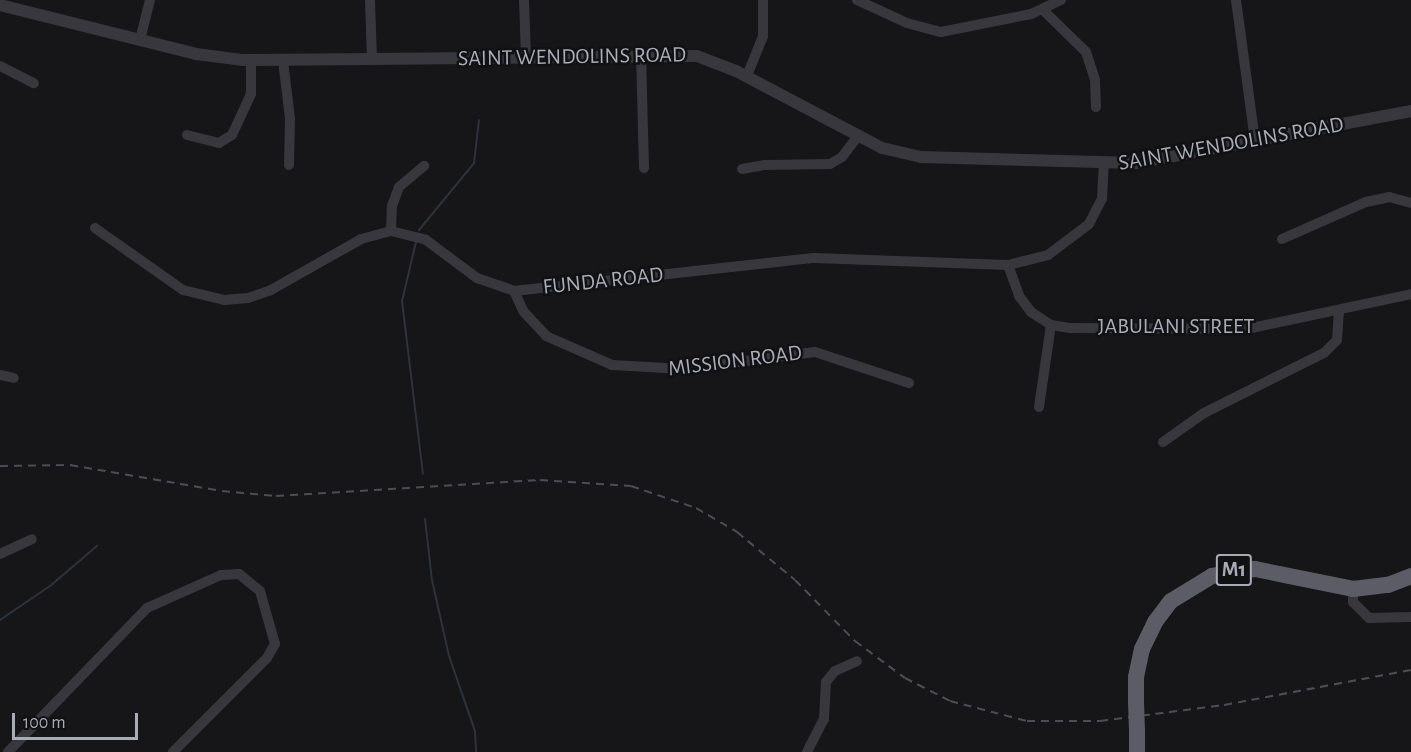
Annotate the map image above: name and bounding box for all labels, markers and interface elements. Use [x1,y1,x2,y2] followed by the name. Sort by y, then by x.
[458,42,686,72] street label: SAINT WENDOLINS ROAD
[1116,111,1346,177] street label: SAINT WENDOLINS ROAD
[541,262,665,300] street label: FUNDA ROAD
[1098,314,1254,340] street label: JABULANI STREET
[667,340,803,382] street label: MISSION ROAD
[1214,552,1254,588] road number: M1
[15,701,141,739] scale bar
[23,714,66,732] text: 100 m

